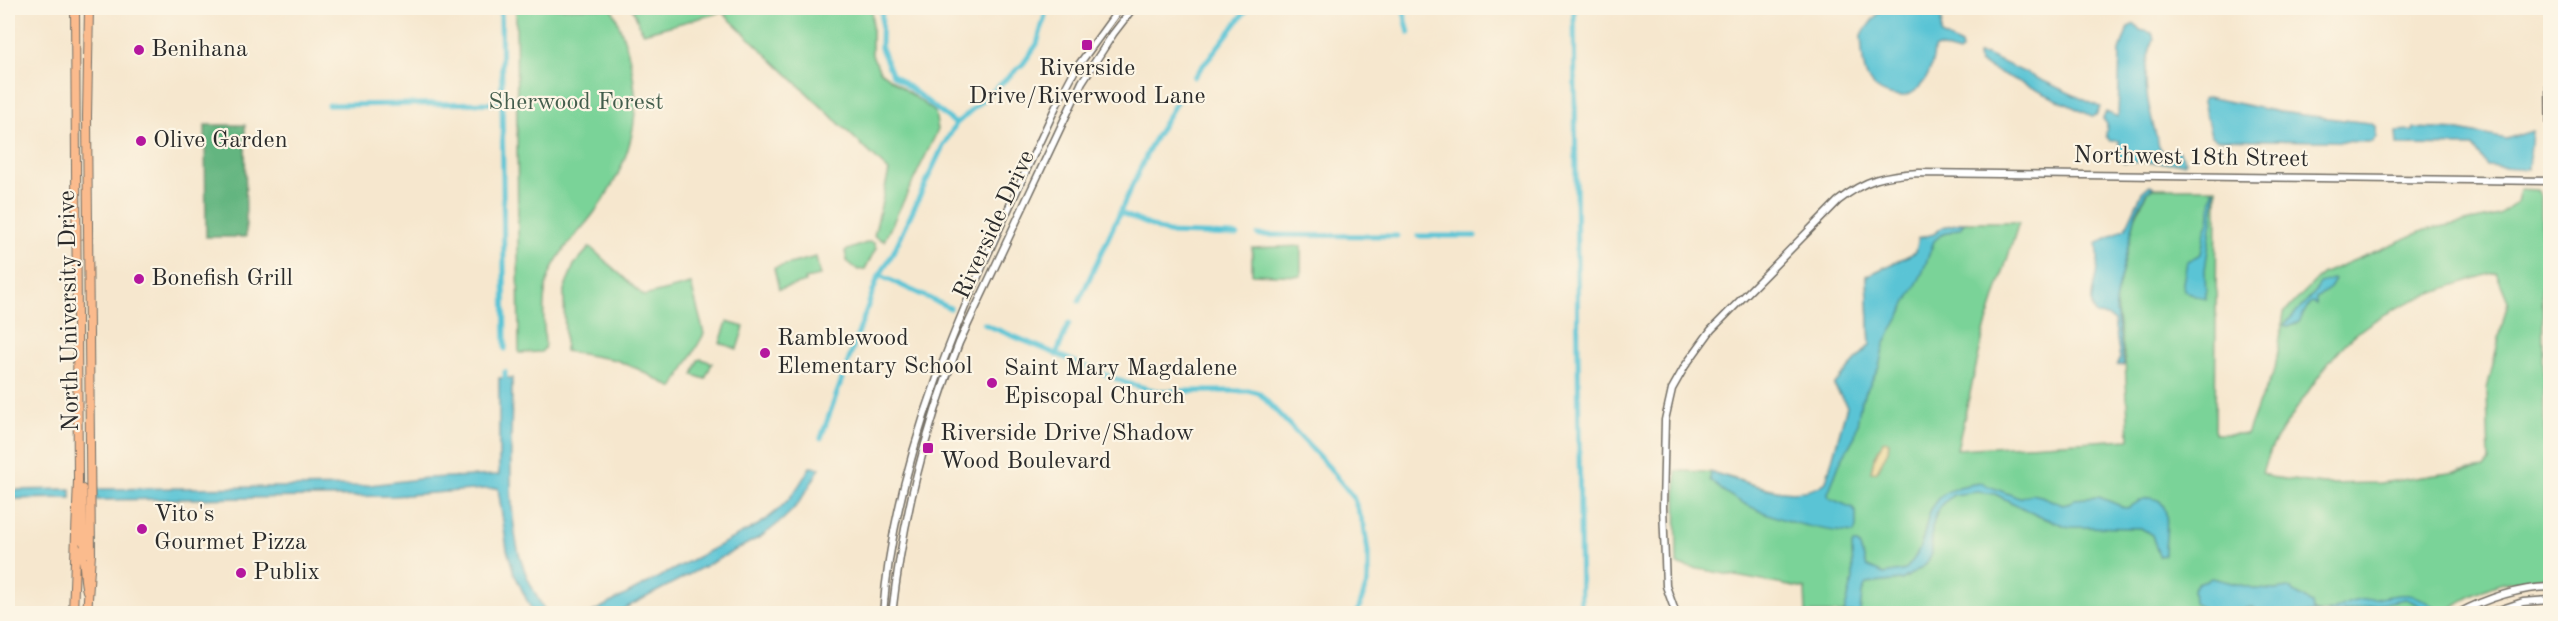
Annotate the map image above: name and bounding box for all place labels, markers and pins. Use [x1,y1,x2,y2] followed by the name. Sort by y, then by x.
[151,38,248,62] place label: Benihana
[1080,38,1094,52] marker: Riverside Drive/Riverwood Lane
[132,43,146,57] marker: Benihana
[968,57,1206,109] place label: Riverside Drive/Riverwood Lane
[153,129,288,153] place label: Olive Garden
[134,134,148,148] marker: Olive Garden
[151,267,293,291] place label: Bonefish Grill
[132,272,146,286] marker: Bonefish Grill
[777,327,972,379] place label: Ramblewood Elementary School
[758,346,772,360] marker: Ramblewood Elementary School
[1004,357,1237,409] place label: Saint Mary Magdalene Episcopal Church
[985,376,999,390] marker: Saint Mary Magdalene Episcopal Church
[940,422,1195,474] place label: Riverside Drive/Shadow Wood Boulevard
[921,441,935,455] marker: Riverside Drive/Shadow Wood Boulevard
[154,503,307,555] place label: Vito's Gourmet Pizza
[135,522,149,536] marker: Vito's Gourmet Pizza
[253,561,320,585] place label: Publix
[234,566,248,580] marker: Publix

